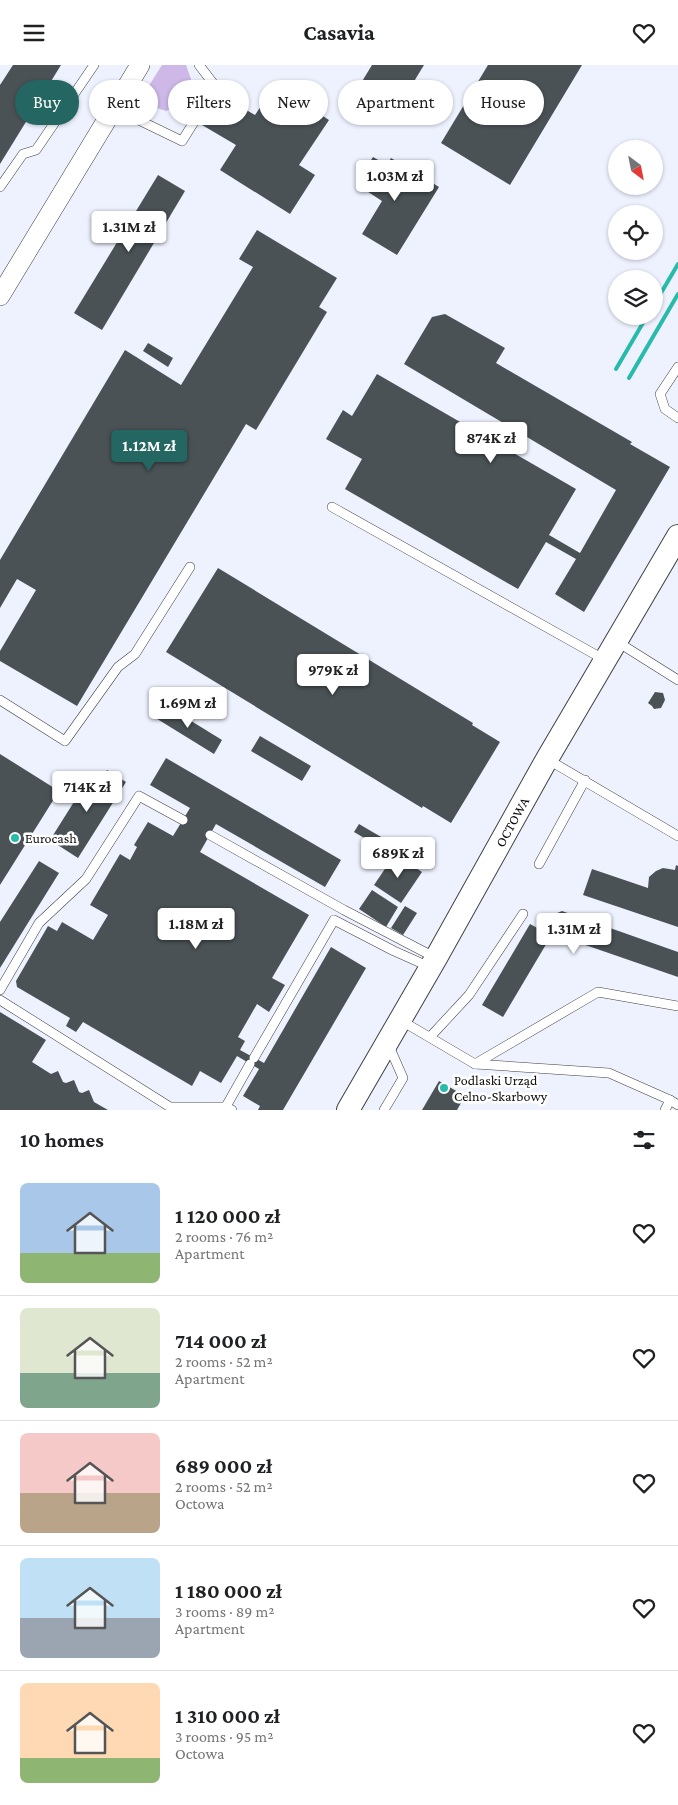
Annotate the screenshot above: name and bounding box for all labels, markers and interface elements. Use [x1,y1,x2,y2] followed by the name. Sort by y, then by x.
[20,19,48,47] icon: menu
[630,19,658,47] icon: heart
[303,20,375,45] text: Casavia
[15,80,79,125] chip: Buy
[89,80,158,125] chip: Rent
[168,80,249,125] chip: Filters
[259,80,328,125] chip: New
[338,80,453,125] chip: Apartment
[463,80,544,125] chip: House
[608,140,662,195] north arrow
[608,140,663,325] map controls
[343,159,447,202] pin: 1.03M zł
[367,167,423,184] text: 1.03M zł
[608,205,663,260] button: locate
[77,211,181,253] pin: 1.31M zł
[102,218,156,235] text: 1.31M zł
[608,270,663,325] button: layers
[445,421,537,464] pin: 874K zł
[97,429,201,472] pin: 1.12M zł
[466,429,516,446] text: 874K zł
[122,437,176,454] text: 1.12M zł
[287,653,379,696] pin: 979K zł
[308,661,358,678] text: 979K zł
[136,687,240,729] pin: 1.69M zł
[160,694,216,711] text: 1.69M zł
[41,771,133,813] pin: 714K zł
[63,778,111,795] text: 714K zł
[492,794,532,850] street label: OCTOWA
[25,830,77,846] place label: Eurocash
[9,832,21,844] marker: Eurocash
[352,837,444,879] pin: 689K zł
[372,844,424,861] text: 689K zł
[144,907,248,950] pin: 1.18M zł
[522,913,626,955] pin: 1.31M zł
[169,915,223,932] text: 1.18M zł
[547,920,601,937] text: 1.31M zł
[454,1072,548,1104] place label: Podlaski Urząd Celno-Skarbowy
[438,1082,450,1094] marker: Podlaski Urząd Celno-Skarbowy
[630,1126,658,1154] icon: filters
[20,1128,104,1152] text: 10 homes
[60,1203,120,1263] icon: home
[175,1204,280,1228] text: 1 120 000 zł
[630,1219,658,1247] icon: heart
[175,1228,273,1245] text: 2 rooms · 76 m²
[175,1245,245,1262] text: Apartment
[60,1328,120,1388] icon: home
[175,1329,266,1353] text: 714 000 zł
[630,1344,658,1372] icon: heart
[175,1353,273,1370] text: 2 rooms · 52 m²
[175,1370,245,1387] text: Apartment
[60,1453,120,1513] icon: home
[175,1454,272,1478] text: 689 000 zł
[630,1469,658,1497] icon: heart
[175,1478,273,1495] text: 2 rooms · 52 m²
[175,1495,225,1512] text: Octowa
[60,1578,120,1638] icon: home
[175,1579,282,1603] text: 1 180 000 zł
[630,1594,658,1622] icon: heart
[175,1603,274,1620] text: 3 rooms · 89 m²
[175,1620,245,1637] text: Apartment
[60,1703,120,1763] icon: home
[175,1704,280,1728] text: 1 310 000 zł
[630,1719,658,1747] icon: heart
[175,1728,273,1745] text: 3 rooms · 95 m²
[175,1745,225,1762] text: Octowa

